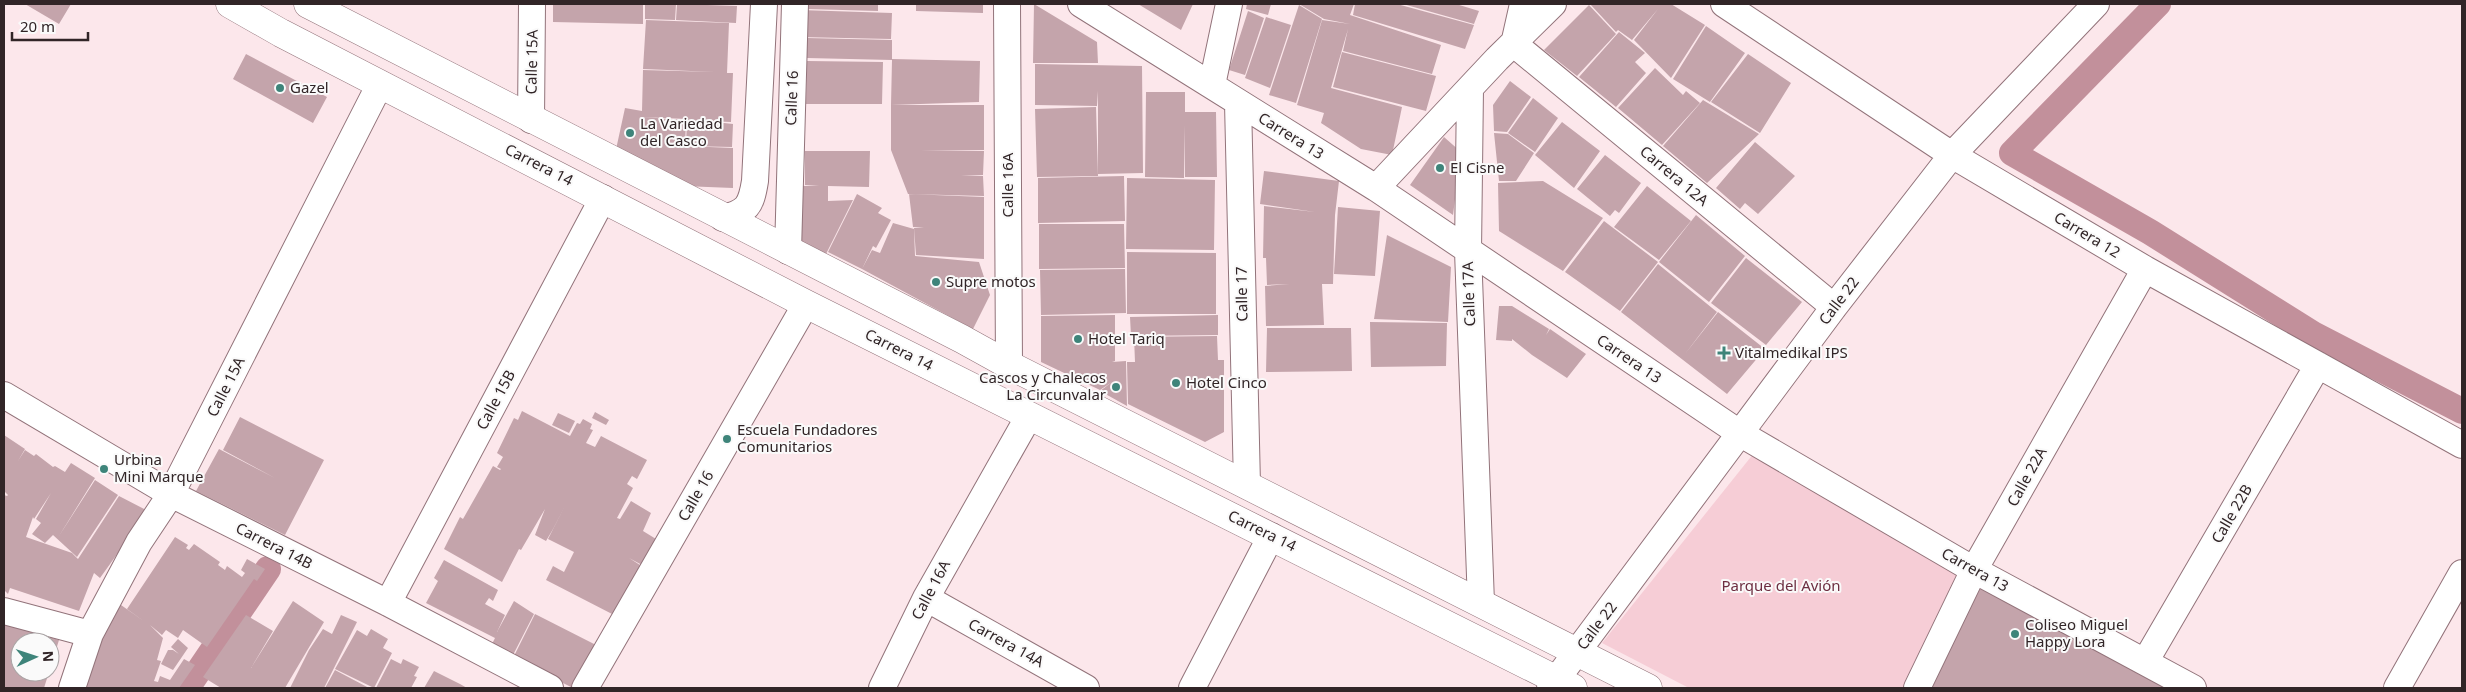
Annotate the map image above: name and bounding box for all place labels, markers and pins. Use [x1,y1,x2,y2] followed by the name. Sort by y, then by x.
[290,77,329,97] place label: Gazel
[274,82,286,94] marker: Gazel
[640,113,723,150] place label: La Variedad del Casco
[624,127,636,139] marker: La Variedad del Casco
[1450,157,1504,177] place label: El Cisne
[1434,162,1446,174] marker: El Cisne
[946,271,1036,291] place label: Supre motos
[930,276,942,288] marker: Supre motos
[1088,328,1165,348] place label: Hotel Tariq
[1072,333,1084,345] marker: Hotel Tariq
[1735,342,1848,362] place label: Vitalmedikal IPS
[1717,346,1731,360] marker: Vitalmedikal IPS
[979,367,1106,404] place label: Cascos y Chalecos La Circunvalar
[1186,372,1267,392] place label: Hotel Cinco
[1170,377,1182,389] marker: Hotel Cinco
[1110,381,1122,393] marker: Cascos y Chalecos La Circunvalar
[737,419,877,456] place label: Escuela Fundadores Comunitarios
[721,433,733,445] marker: Escuela Fundadores Comunitarios
[114,449,203,486] place label: Urbina Mini Marque
[98,463,110,475] marker: Urbina Mini Marque
[2025,614,2128,651] place label: Coliseo Miguel Happy Lora
[2009,628,2021,640] marker: Coliseo Miguel Happy Lora

